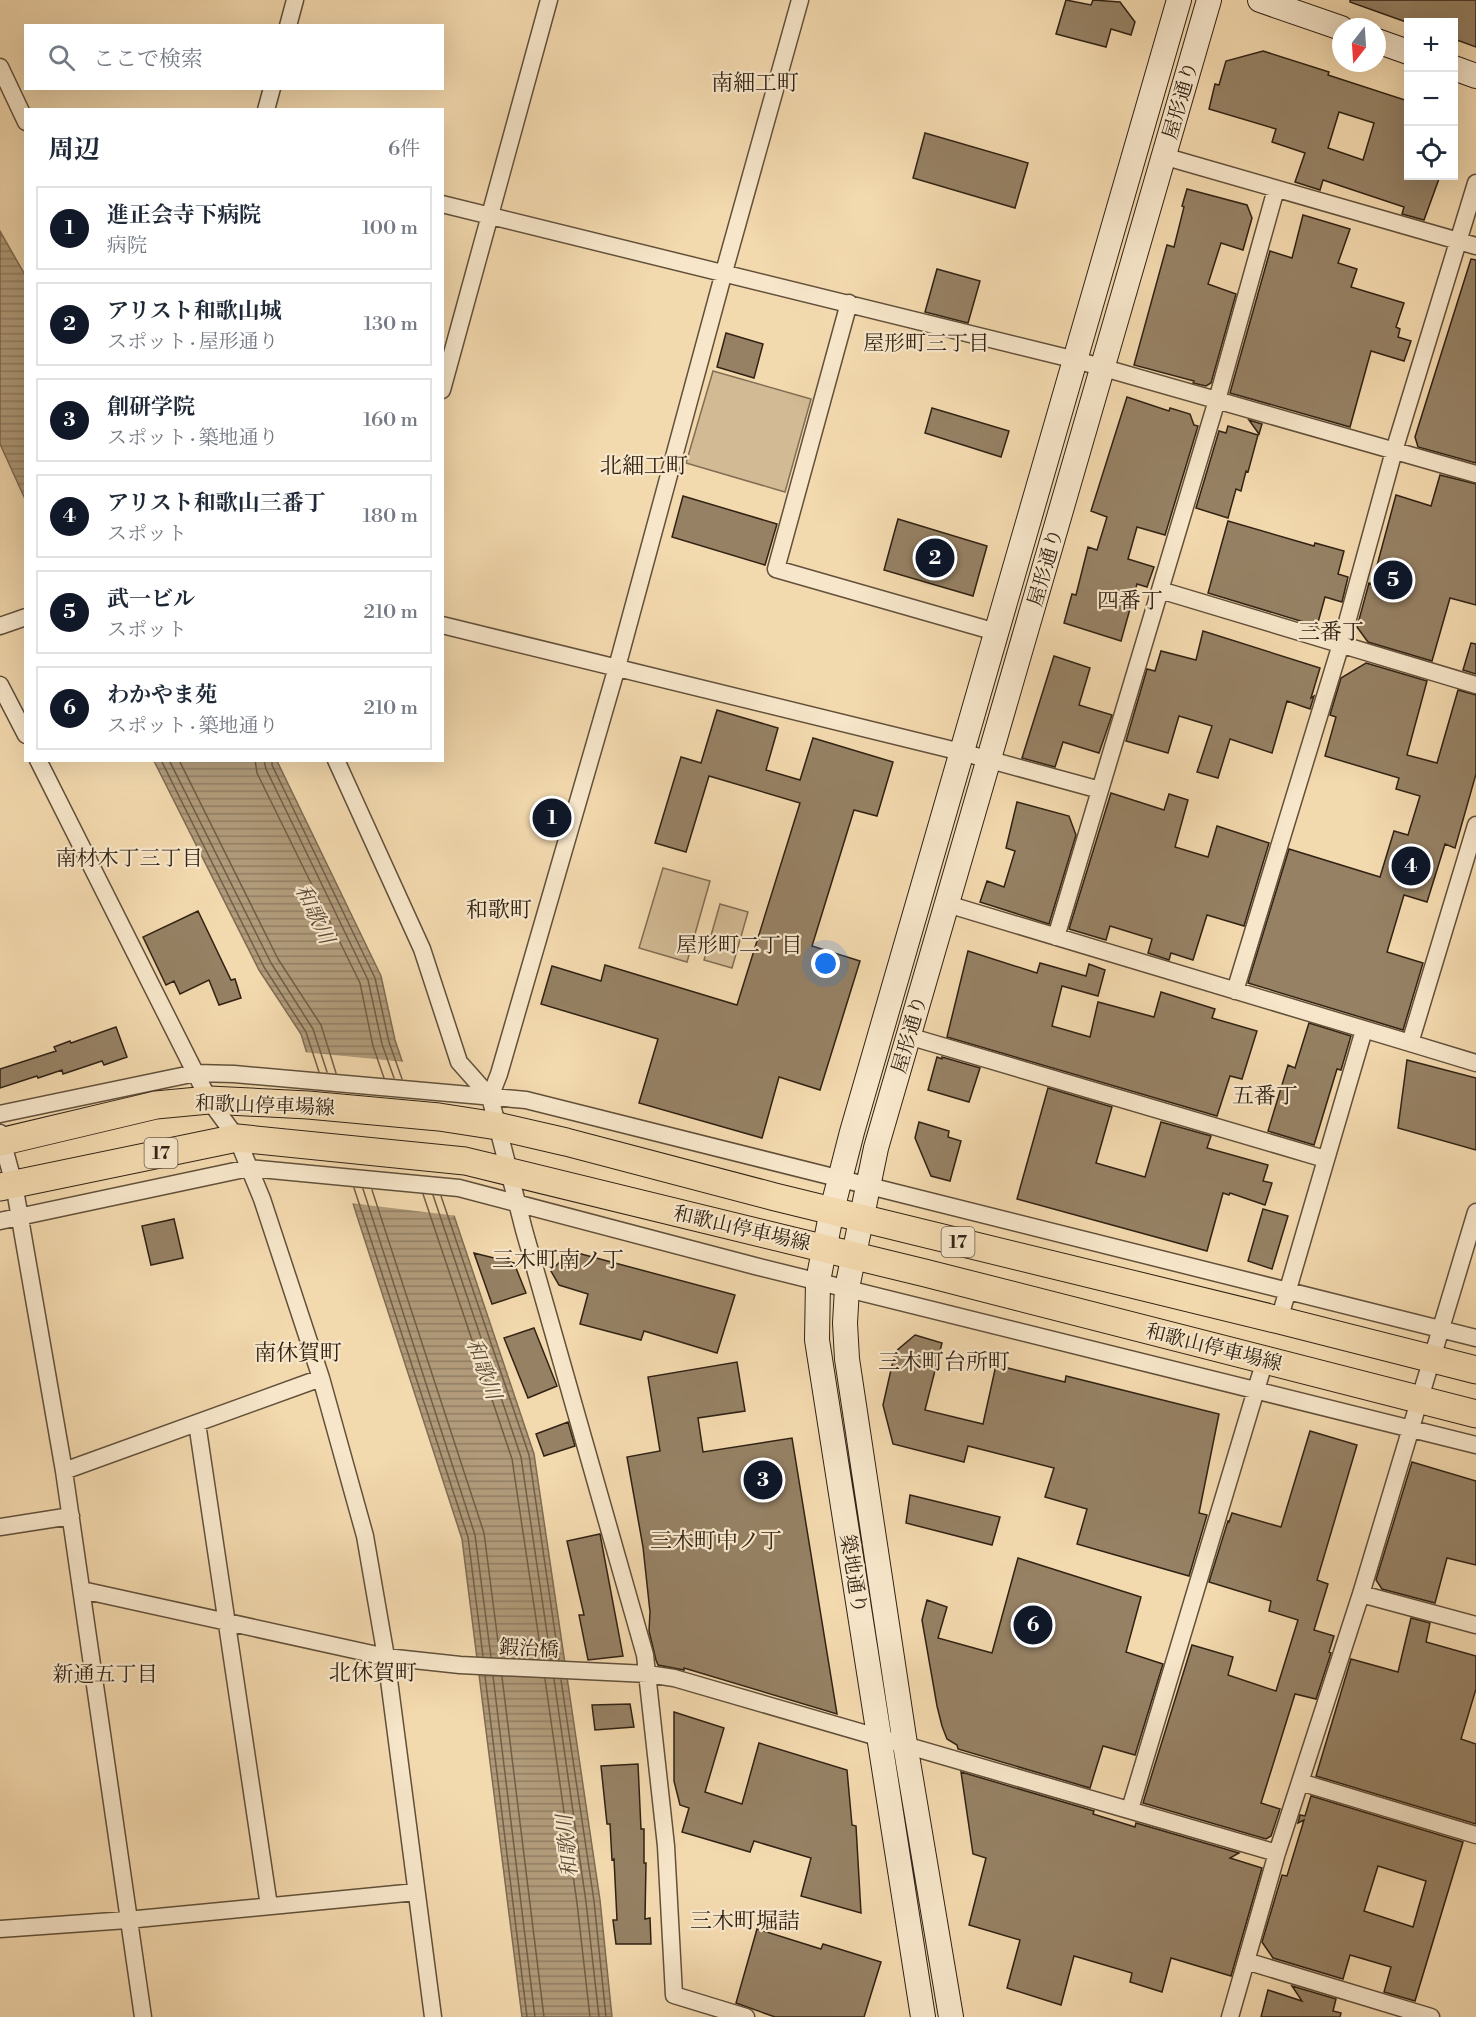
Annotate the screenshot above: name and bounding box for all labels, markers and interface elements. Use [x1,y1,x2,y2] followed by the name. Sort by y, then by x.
[1332,18,1386,72] north arrow
[1404,18,1458,180] map controls
[1404,18,1458,72] button: +
[24,24,444,90] search box
[45,41,78,74] icon: search
[93,46,203,73] text: ここで検索
[1158,59,1204,142] street label: 屋形通り
[711,70,799,97] district label: 南細工町
[1404,72,1458,126] button: −
[1404,126,1458,180] button: locate
[48,134,100,166] text: 周辺
[388,137,420,162] text: 6件
[107,202,261,229] text: 進正会寺下病院
[65,216,74,241] text: 1
[362,216,418,241] text: 100 m
[107,234,147,259] text: 病院
[107,298,282,325] text: アリスト和歌山城
[63,312,76,337] text: 2
[363,312,418,337] text: 130 m
[107,330,279,355] text: スポット · 屋形通り
[863,331,989,357] district label: 屋形町三丁目
[107,394,195,421] text: 創研学院
[63,408,76,433] text: 3
[363,408,418,433] text: 160 m
[107,426,279,451] text: スポット · 築地通り
[600,453,688,480] district label: 北細工町
[107,490,326,517] text: アリスト和歌山三番丁
[63,504,76,529] text: 4
[363,504,418,529] text: 180 m
[107,522,187,547] text: スポット
[1023,526,1069,609] street label: 屋形通り
[916,536,954,580] pin: 2
[1374,558,1412,602] pin: 5
[107,586,195,613] text: 武一ビル
[1097,588,1163,615] district label: 四番丁
[63,600,76,625] text: 5
[363,600,418,625] text: 210 m
[107,618,187,643] text: スポット
[1298,619,1364,646] district label: 三番丁
[107,682,217,709] text: わかやま苑
[63,696,76,721] text: 6
[363,696,418,721] text: 210 m
[107,714,279,739] text: スポット · 築地通り
[532,796,572,840] pin: 1
[1392,844,1430,888] pin: 4
[56,846,203,872] district label: 南材木丁三丁目
[289,880,340,950] water label: 和歌川
[466,897,532,924] district label: 和歌町
[676,933,802,959] district label: 屋形町二丁目
[811,949,840,978] your location
[887,993,933,1076] street label: 屋形通り
[1232,1083,1298,1110] district label: 五番丁
[195,1092,335,1121] street label: 和歌山停車場線
[144,1138,178,1168] road number: 17
[671,1202,813,1257] street label: 和歌山停車場線
[942,1227,974,1257] road number: 17
[492,1247,624,1274] district label: 三木町南ノ丁
[1143,1319,1285,1378] street label: 和歌山停車場線
[460,1335,507,1405] water label: 和歌川
[254,1340,342,1367] district label: 南休賀町
[878,1349,1010,1376] district label: 三木町台所町
[744,1458,783,1502] pin: 3
[650,1528,782,1555] district label: 三木町中ノ丁
[834,1533,871,1616] street label: 築地通り
[1014,1602,1052,1648] pin: 6
[498,1635,560,1664] street label: 鍜治橋
[329,1660,417,1687] district label: 北休賀町
[53,1662,158,1688] district label: 新通五丁目
[552,1811,584,1878] water label: 和歌川
[690,1908,800,1935] district label: 三木町堀詰

